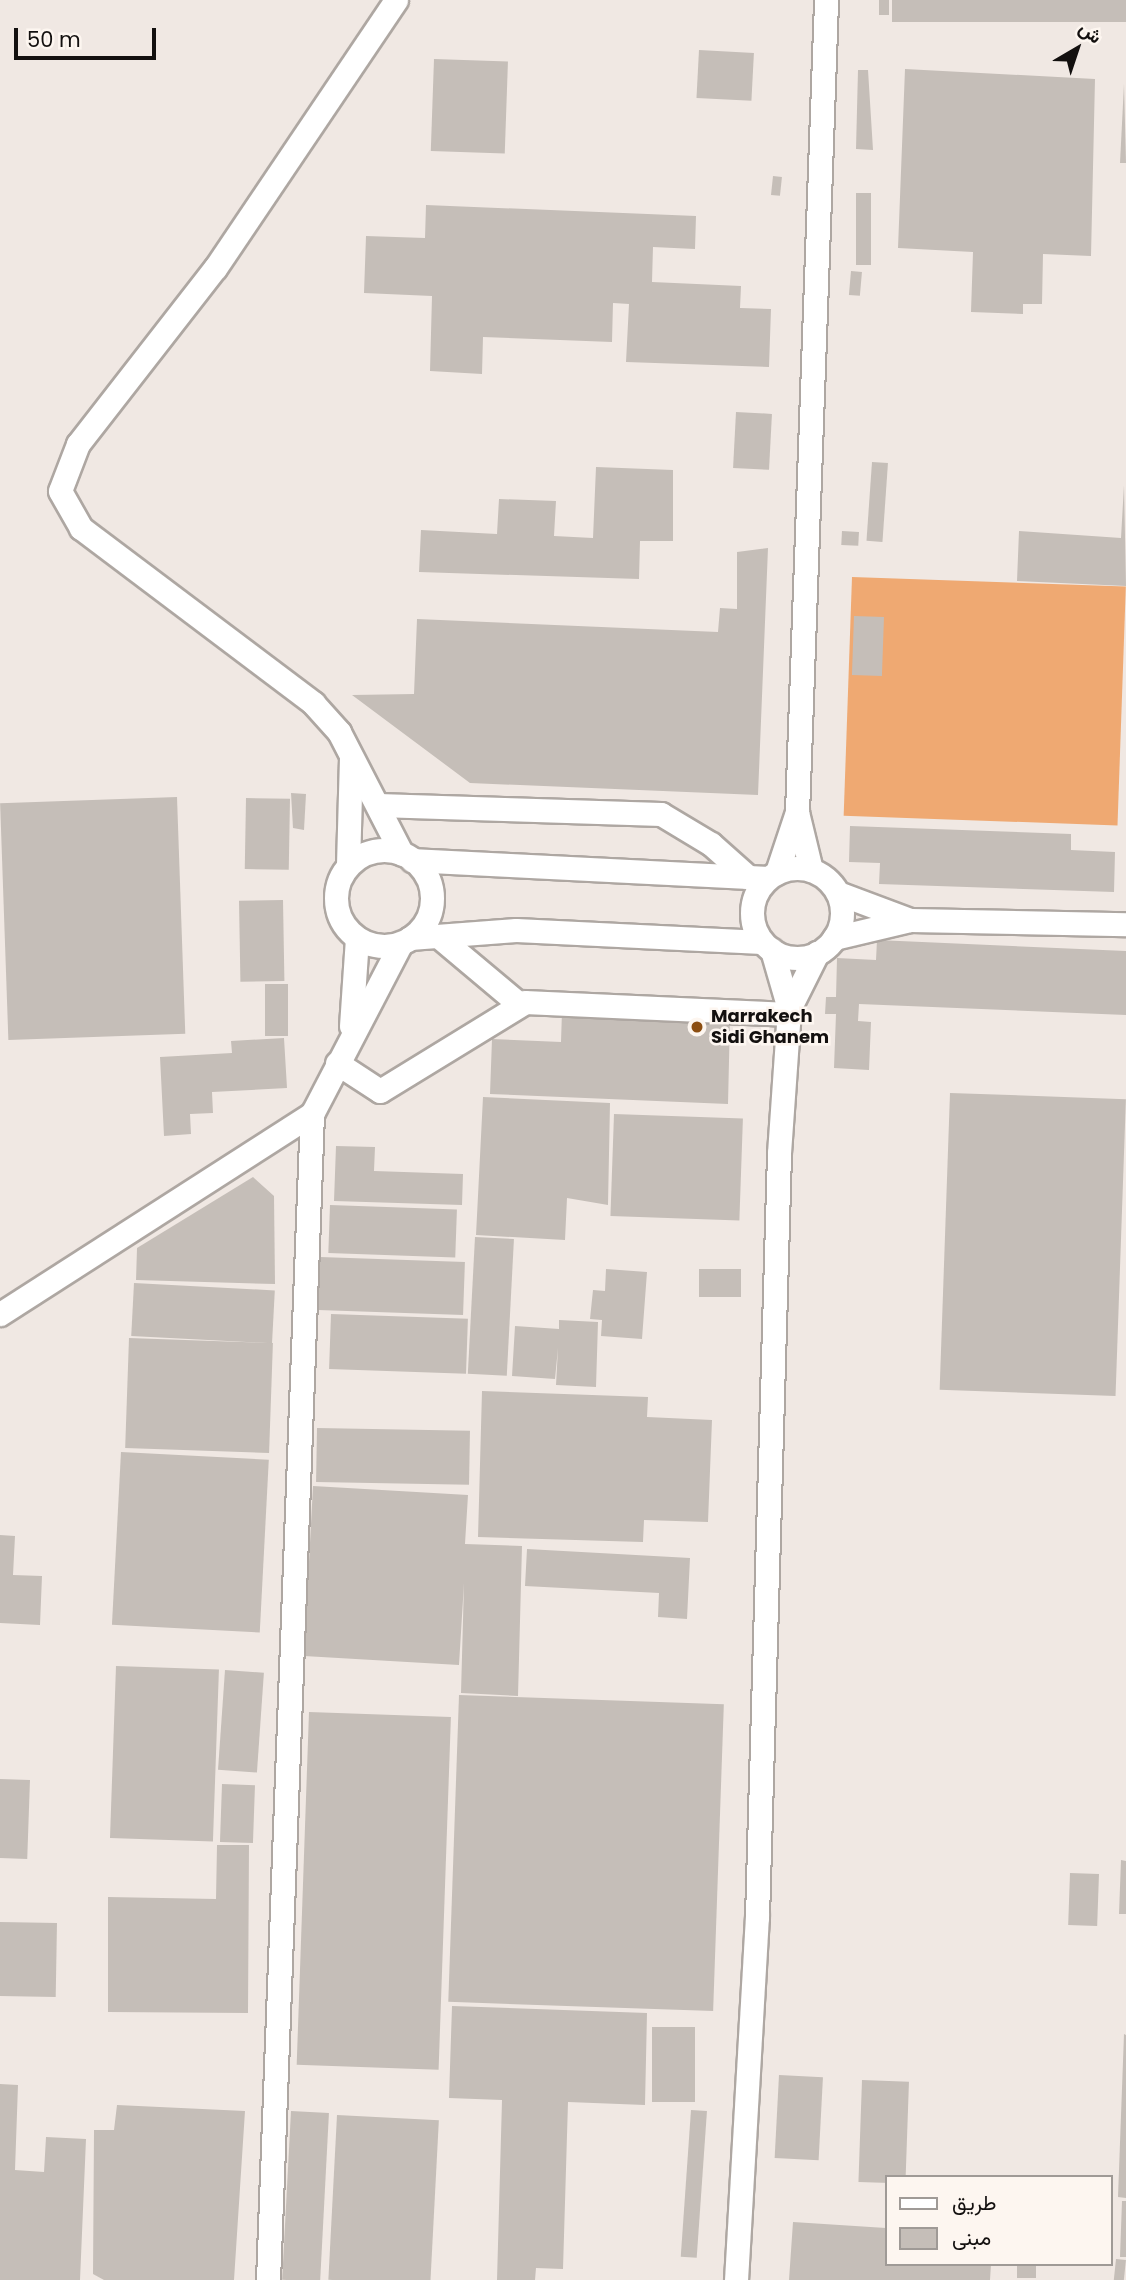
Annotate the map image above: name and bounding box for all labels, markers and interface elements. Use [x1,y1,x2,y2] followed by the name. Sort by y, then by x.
[18,14,159,58] scale bar
[1042,14,1112,84] north arrow
[1073,15,1108,50] text: ش
[27,25,81,54] text: 50 m
[711,1006,829,1048] place label: Marrakech Sidi Ghanem
[689,1019,705,1035] marker: Marrakech Sidi Ghanem
[884,2175,1112,2266] legend
[952,2188,997,2217] text: طريق
[952,2223,991,2252] text: مبنى

